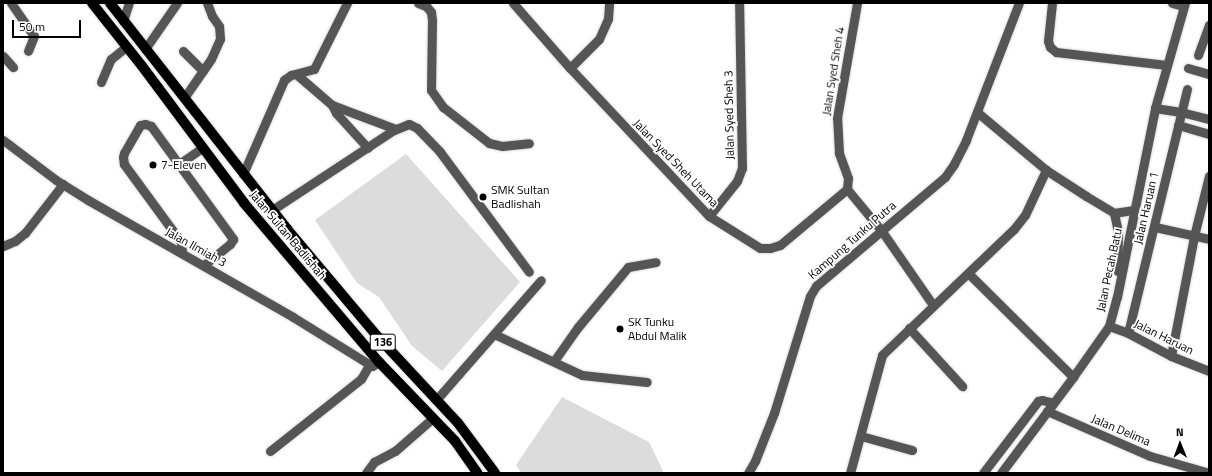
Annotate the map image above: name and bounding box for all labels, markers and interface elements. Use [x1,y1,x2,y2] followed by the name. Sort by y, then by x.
[14,12,83,38] scale bar
[19,17,45,36] text: 50 m
[819,26,847,116] street label: Jalan Syed Sheh 4
[721,70,737,160] street label: Jalan Syed Sheh 3
[630,116,722,210] street label: Jalan Syed Sheh Utama
[161,158,207,172] place label: 7-Eleven
[148,160,158,170] marker: 7-Eleven
[1131,170,1161,246] street label: Jalan Haruan 1
[491,183,549,211] place label: SMK Sultan Badlishah
[247,187,329,283] street label: Jalan Sultan Badlishah
[478,192,488,202] marker: SMK Sultan Badlishah
[805,198,899,282] street label: Kampung Tunku Putra
[163,224,229,270] street label: Jalan Ilmiah 3
[1093,227,1125,313] street label: Jalan Pecah Batu
[628,315,687,343] place label: SK Tunku Abdul Malik
[1132,316,1196,358] street label: Jalan Haruan
[615,324,625,334] marker: SK Tunku Abdul Malik
[369,333,397,351] road number: 136
[1089,411,1153,449] street label: Jalan Delima
[1160,424,1200,464] north arrow
[1176,424,1184,440] text: N

